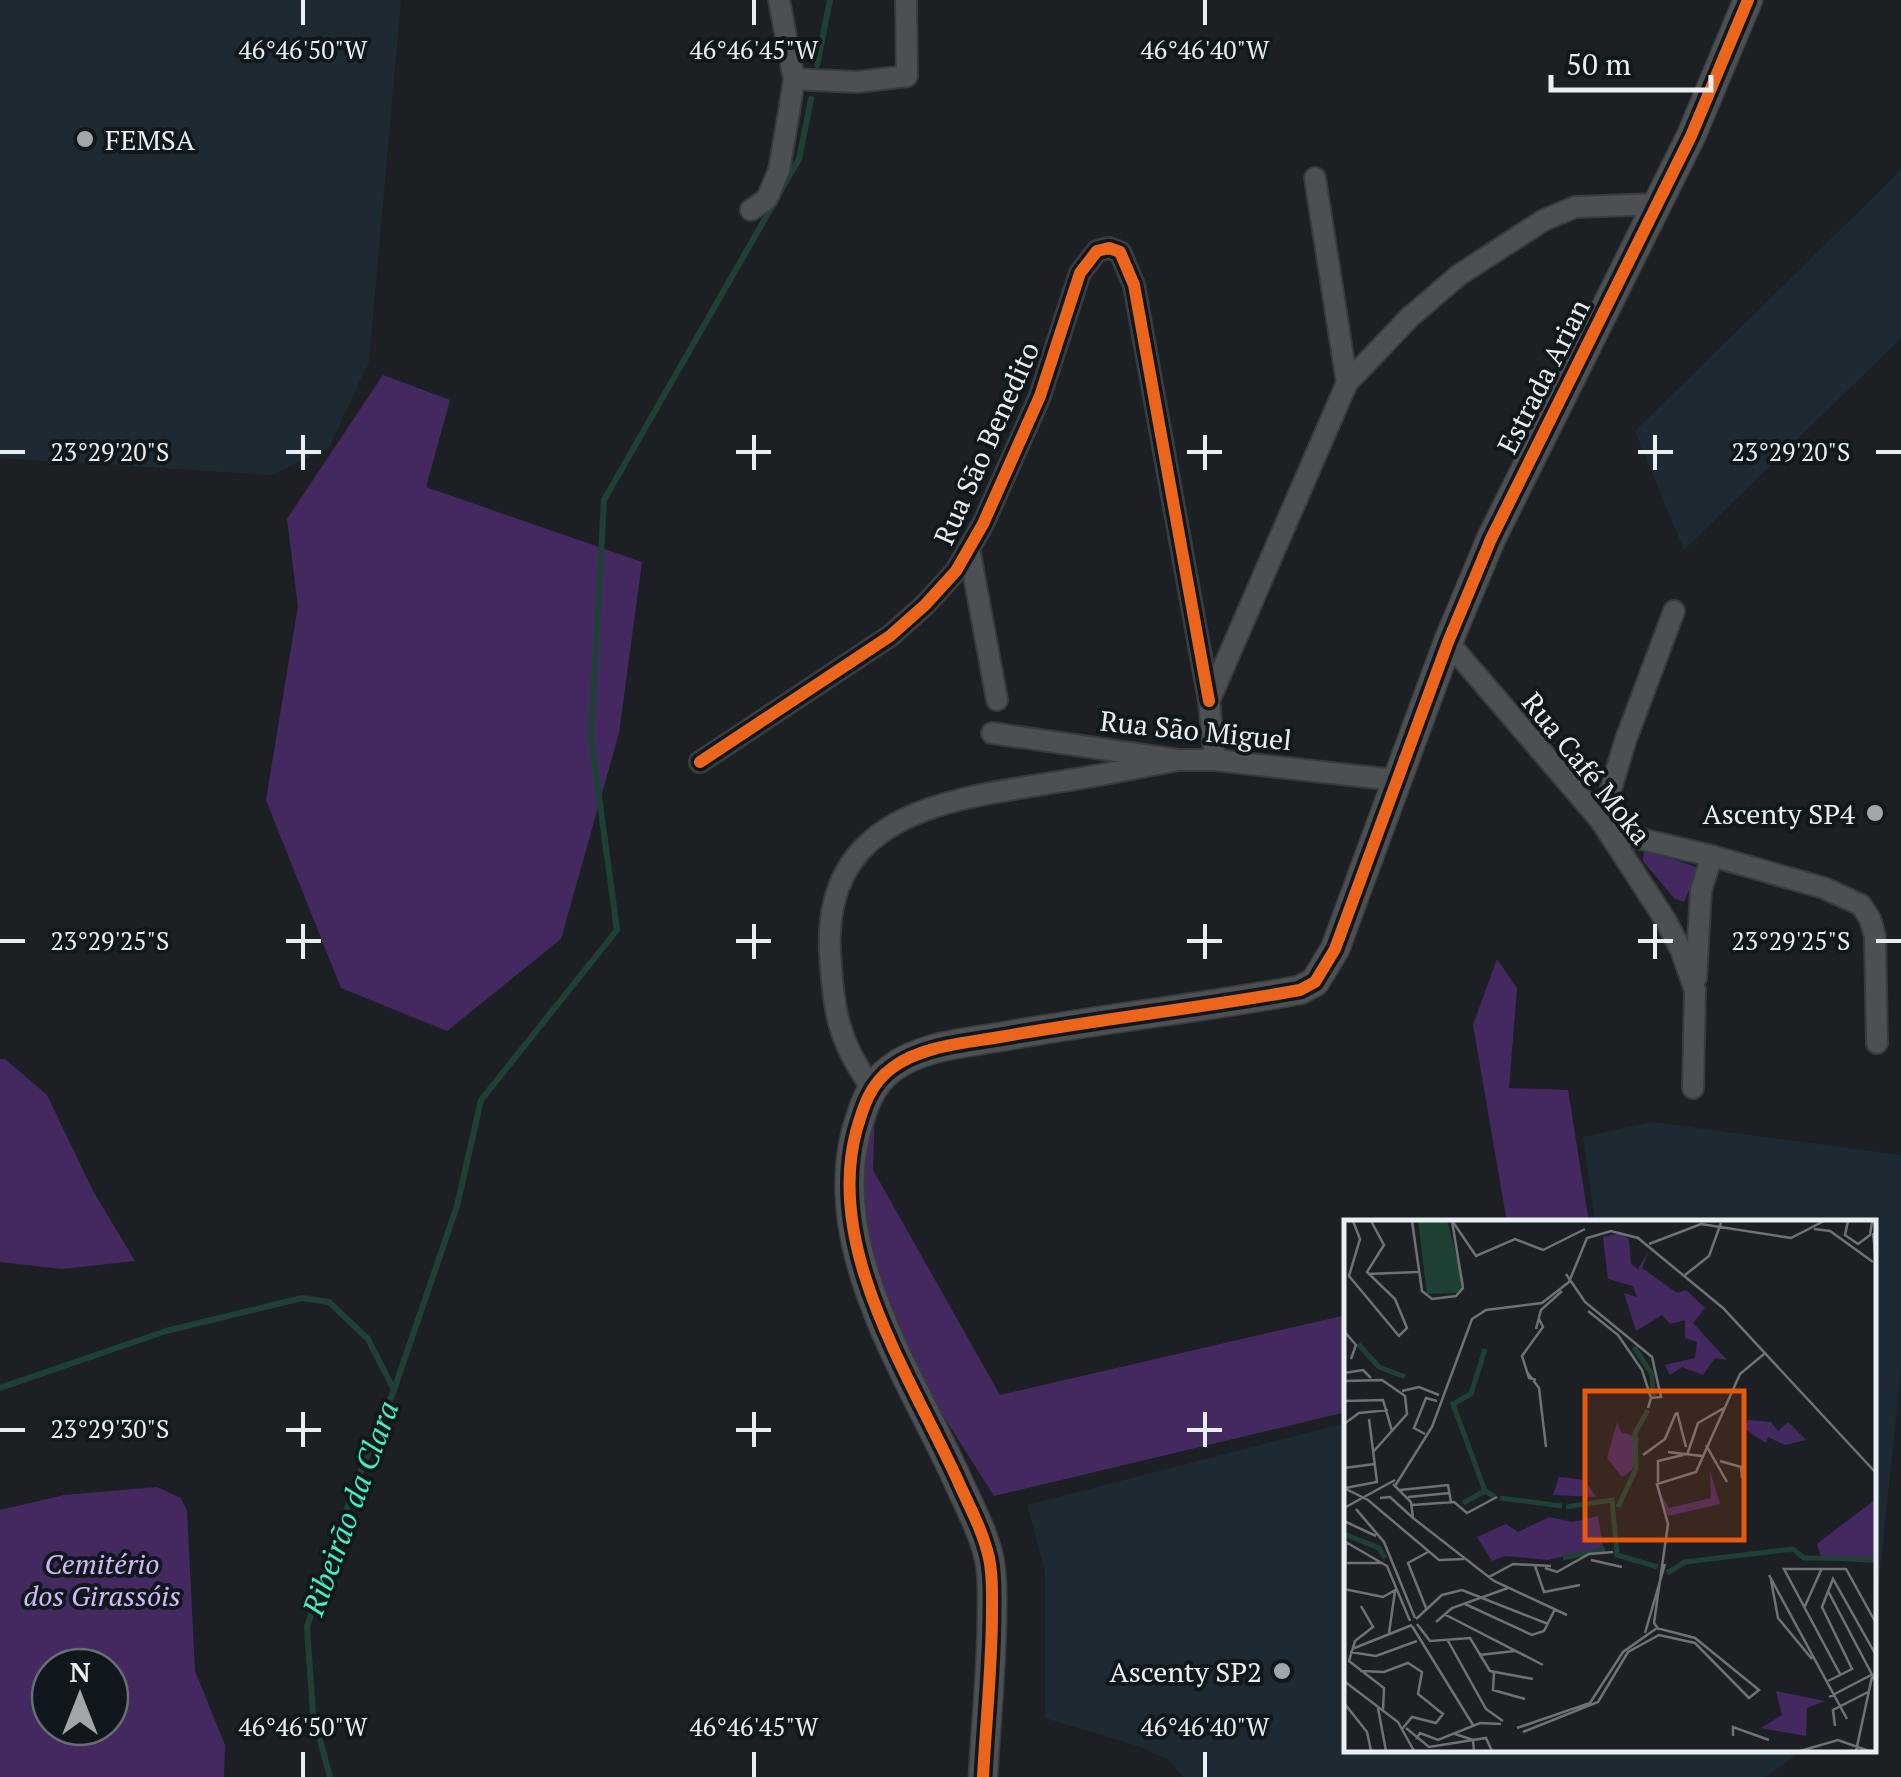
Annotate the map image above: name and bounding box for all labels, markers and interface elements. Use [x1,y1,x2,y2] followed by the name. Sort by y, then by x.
[1551,30,1711,92] scale bar
[239,33,368,66] text: 46°46'50"W
[690,33,819,66] text: 46°46'45"W
[1141,33,1270,66] text: 46°46'40"W
[1566,44,1631,84] text: 50 m
[105,121,196,158] place label: FEMSA
[74,128,96,150] marker: FEMSA
[1488,292,1598,460] street label: Estrada Arian
[925,336,1047,550] street label: Rua São Benedito
[50,435,170,468] text: 23°29'20"S
[1731,435,1851,468] text: 23°29'20"S
[1514,684,1660,852] street label: Rua Café Moka
[1098,702,1294,758] street label: Rua São Miguel
[1703,795,1855,832] place label: Ascenty SP4
[1864,802,1886,824] marker: Ascenty SP4
[50,924,170,957] text: 23°29'25"S
[1731,924,1851,957] text: 23°29'25"S
[1344,1220,1876,1752] inset map
[292,1395,407,1622] water label: Ribeirão da Clara
[50,1412,170,1445] text: 23°29'30"S
[23,1545,181,1614] park label: Cemitério dos Girassóis
[30,1647,130,1747] north arrow
[69,1653,91,1690] text: N
[1110,1653,1262,1690] place label: Ascenty SP2
[1271,1660,1293,1682] marker: Ascenty SP2
[239,1710,368,1743] text: 46°46'50"W
[690,1710,819,1743] text: 46°46'45"W
[1141,1710,1270,1743] text: 46°46'40"W

